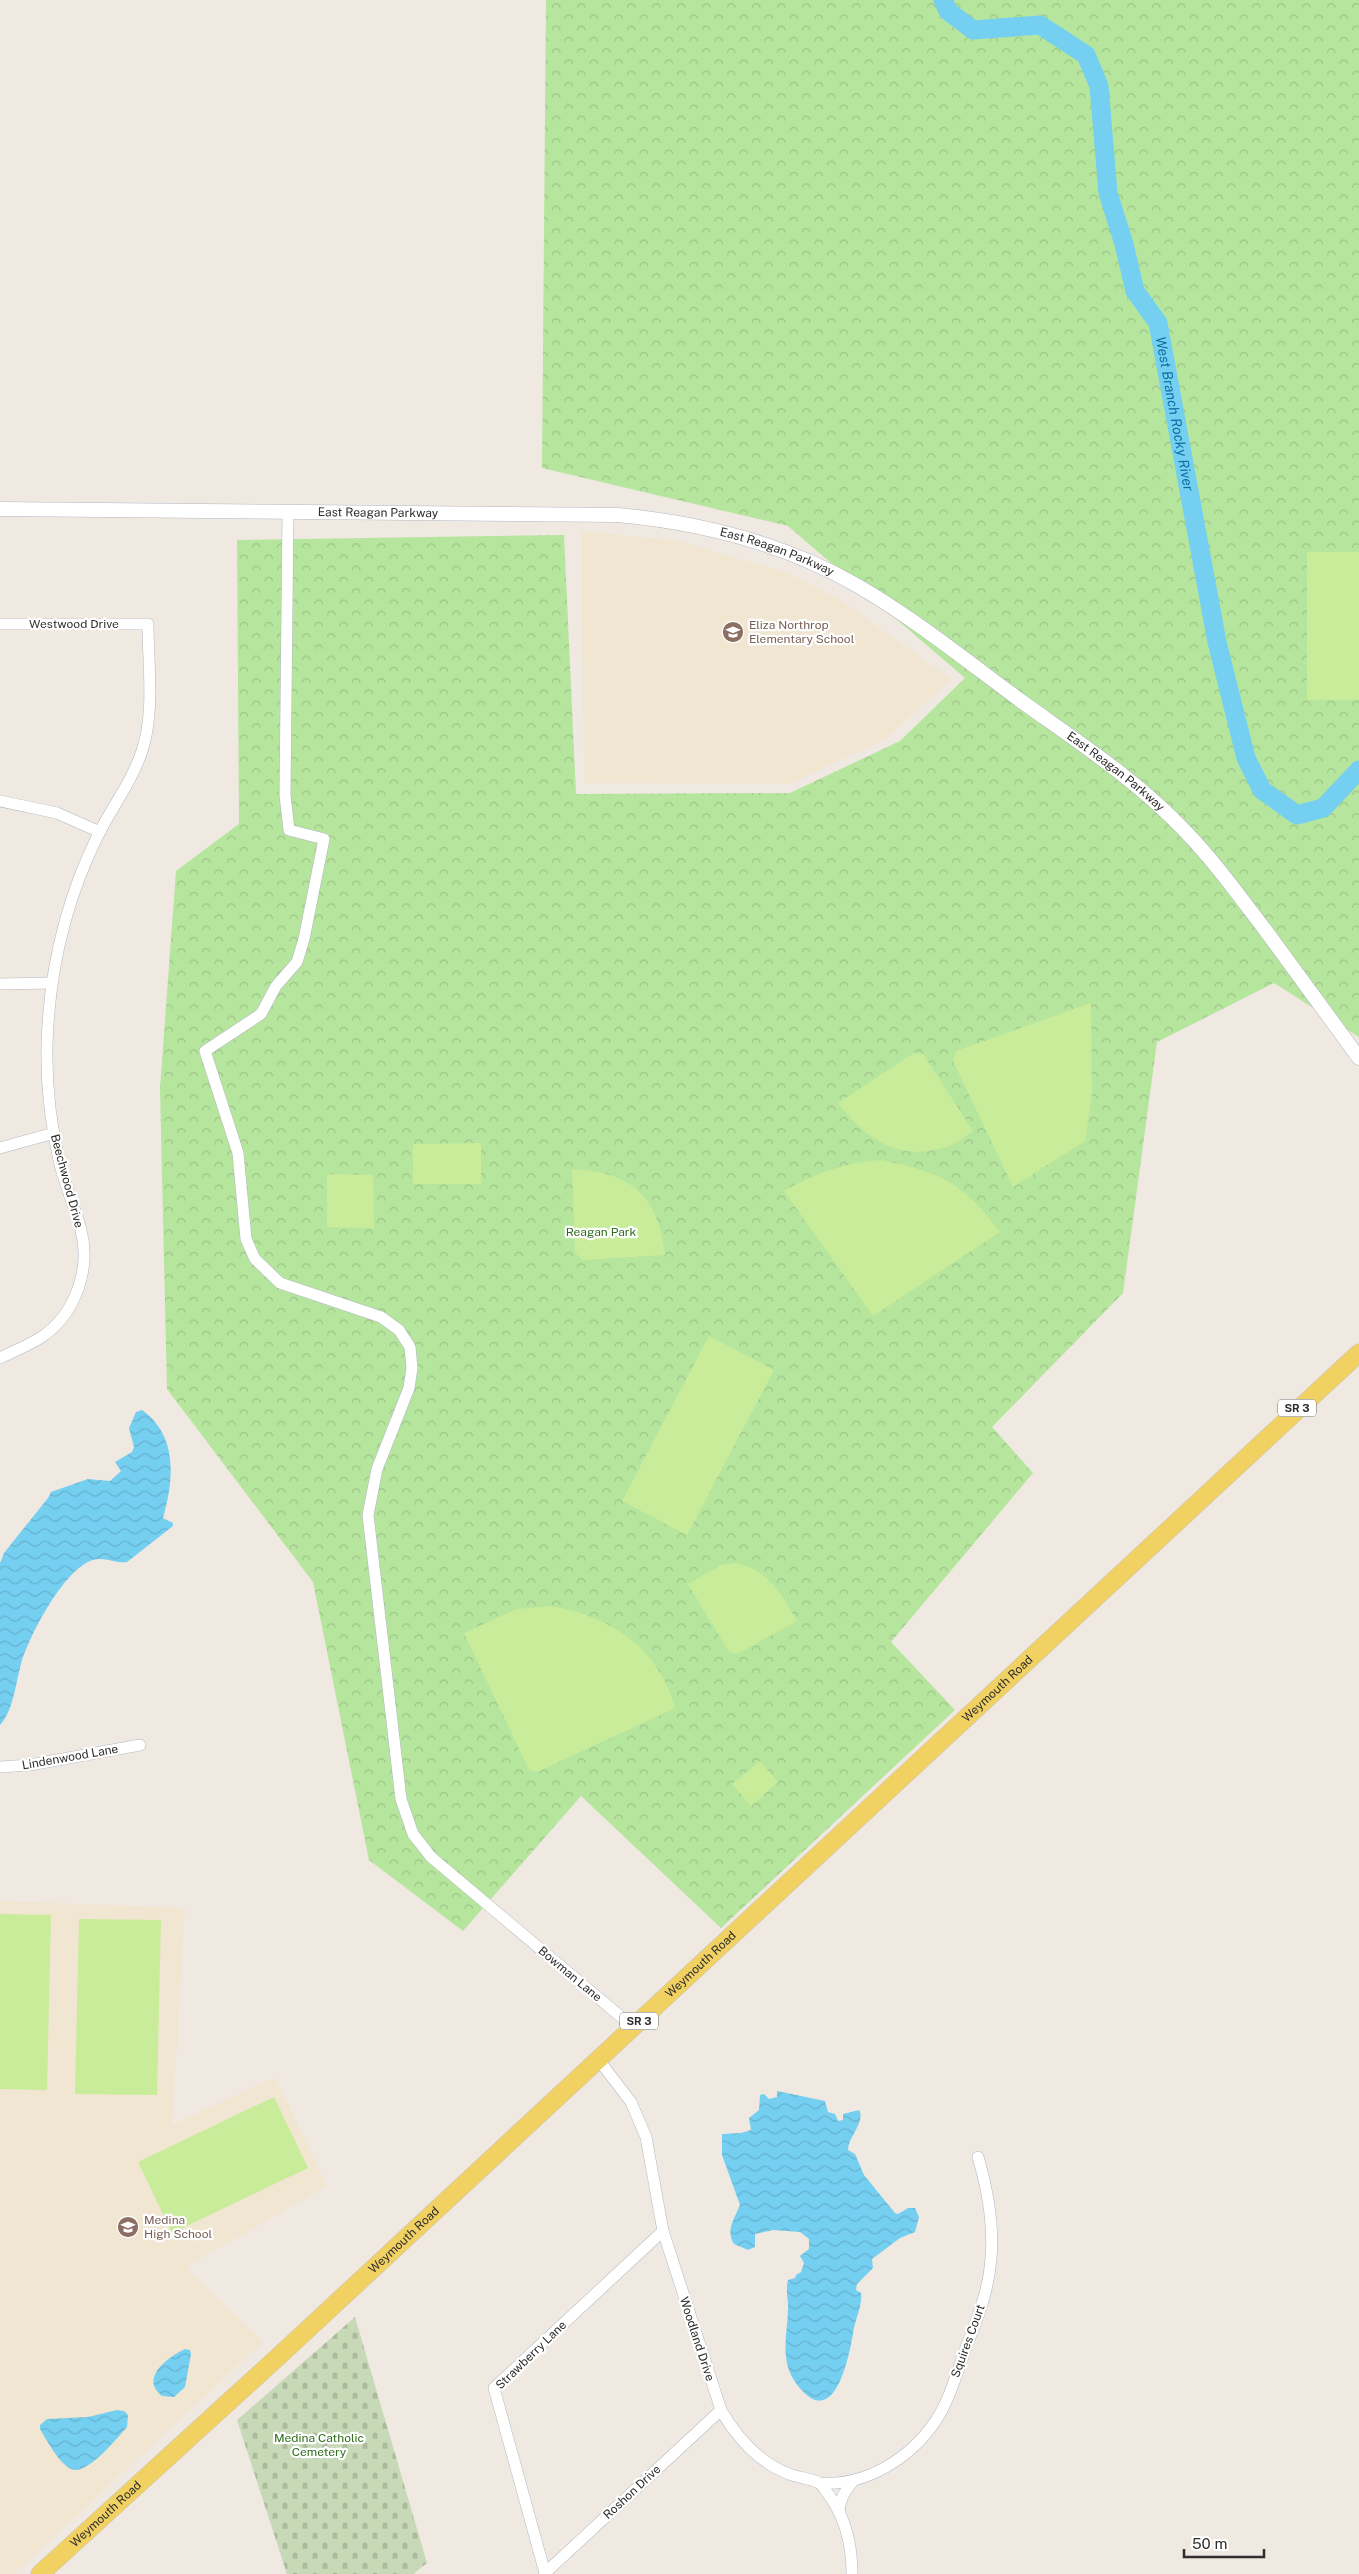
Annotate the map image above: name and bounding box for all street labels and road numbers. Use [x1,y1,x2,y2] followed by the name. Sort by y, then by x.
[318,505,439,520] street label: East Reagan Parkway
[719,525,837,579] street label: East Reagan Parkway
[29,617,119,631] street label: Westwood Drive
[1064,729,1168,814] street label: East Reagan Parkway
[48,1133,86,1230] street label: Beechwood Drive
[1278,1400,1316,1416] road number: SR 3
[959,1653,1036,1725] street label: Weymouth Road
[21,1742,119,1772] street label: Lindenwood Lane
[663,1928,739,2001] street label: Weymouth Road
[536,1944,605,2005] street label: Bowman Lane
[620,2012,658,2030] road number: SR 3
[366,2204,442,2276] street label: Weymouth Road
[677,2295,717,2383] street label: Woodland Drive
[948,2302,988,2379] street label: Squires Court
[493,2318,569,2392] street label: Strawberry Lane
[601,2462,664,2522] street label: Roshon Drive
[67,2478,144,2550] street label: Weymouth Road

